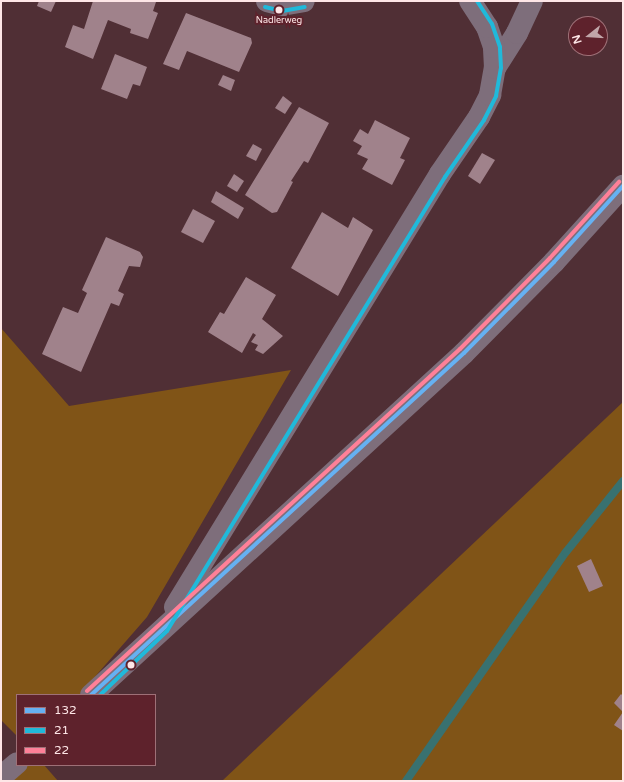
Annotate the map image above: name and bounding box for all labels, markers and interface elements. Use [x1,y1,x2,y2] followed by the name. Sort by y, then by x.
[274,5,284,15] marker: Nadlerweg
[256,16,302,26] place label: Nadlerweg
[568,16,608,56] north arrow
[569,33,585,45] text: N
[126,660,136,670] unlabelled marker
[16,694,156,766] legend
[54,703,77,717] text: 132
[54,723,69,737] text: 21
[54,743,69,757] text: 22

